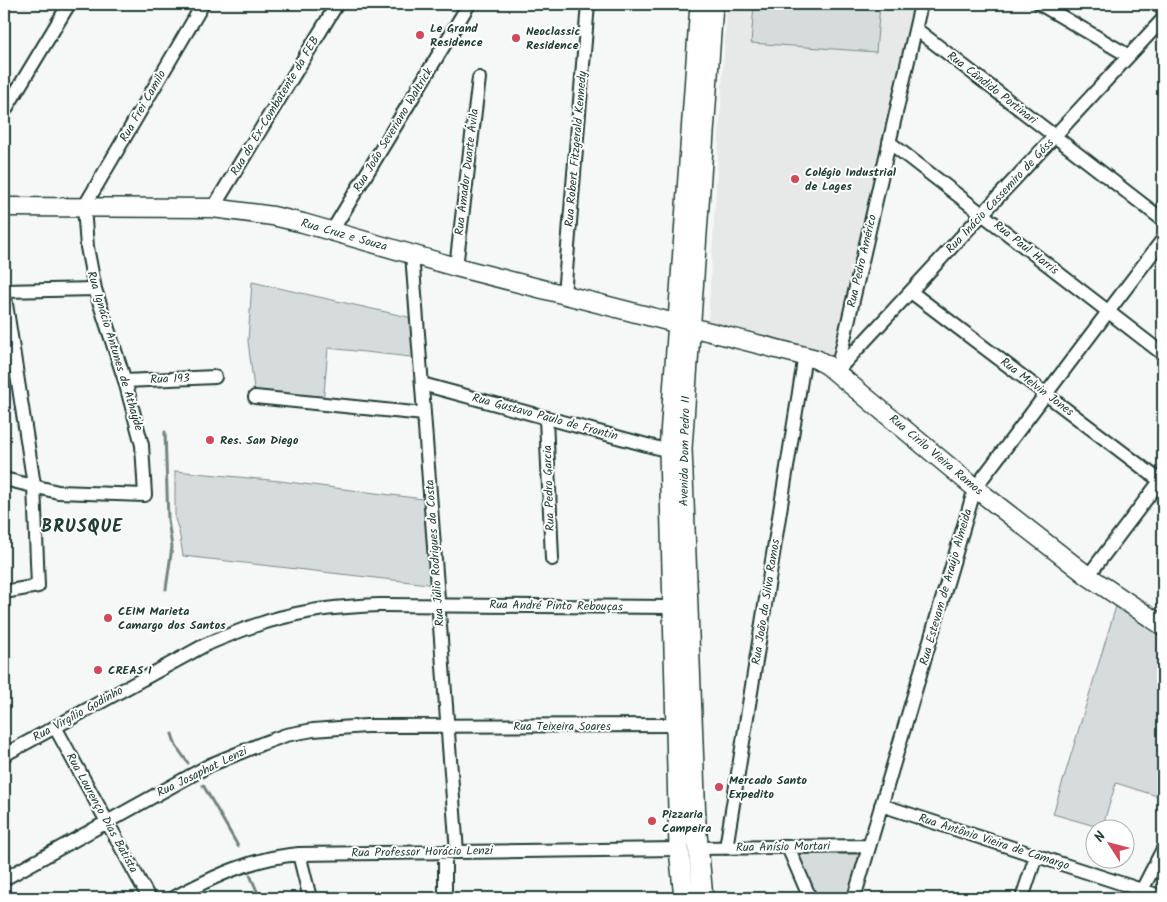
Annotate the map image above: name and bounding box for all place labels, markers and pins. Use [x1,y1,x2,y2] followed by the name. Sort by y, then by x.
[430,19,483,52] place label: Le Grand Residence
[526,22,580,55] place label: Neoclassic Residence
[414,29,426,41] marker: Le Grand Residence
[510,32,522,44] marker: Neoclassic Residence
[805,163,897,196] place label: Colégio Industrial de Lages
[789,173,801,185] marker: Colégio Industrial de Lages
[220,431,299,450] place label: Res. San Diego
[204,434,216,446] marker: Res. San Diego
[118,602,226,635] place label: CEIM Marieta Camargo dos Santos
[102,612,114,624] marker: CEIM Marieta Camargo dos Santos
[108,661,152,680] place label: CREAS I
[92,664,104,676] marker: CREAS I
[729,771,808,804] place label: Mercado Santo Expedito
[713,781,725,793] marker: Mercado Santo Expedito
[662,805,711,838] place label: Pizzaria Campeira
[646,815,658,827] marker: Pizzaria Campeira

